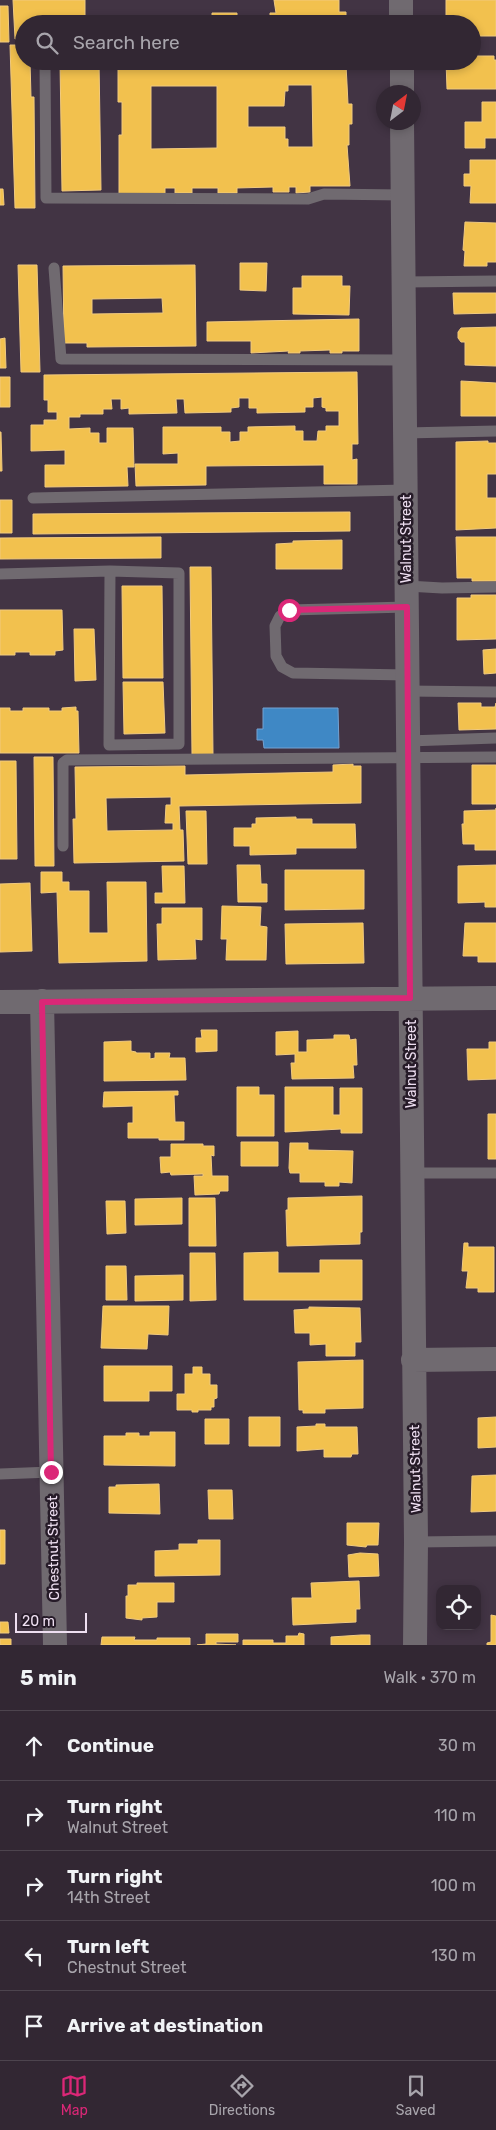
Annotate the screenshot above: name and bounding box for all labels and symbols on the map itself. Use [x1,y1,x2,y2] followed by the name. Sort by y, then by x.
[376,85,421,130] north arrow
[398,494,415,583] street label: Walnut Street
[278,599,301,622] route start
[403,1019,420,1108] street label: Walnut Street
[406,1424,425,1513] street label: Walnut Street
[40,1461,63,1484] route end
[44,1495,63,1600] street label: Chestnut Street
[15,1610,88,1633] scale bar

